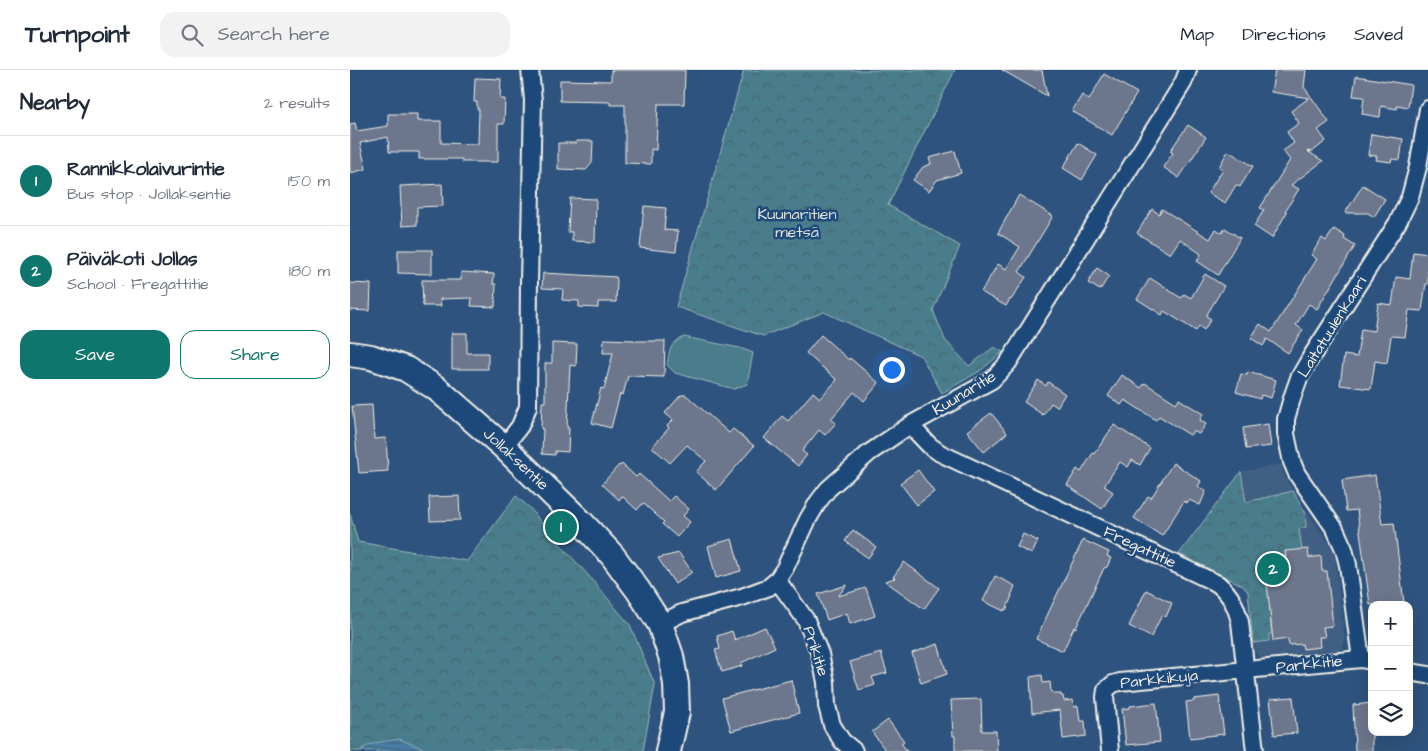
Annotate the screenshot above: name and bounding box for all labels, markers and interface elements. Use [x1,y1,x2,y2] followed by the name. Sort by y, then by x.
[160,12,510,57] search box
[25,18,130,52] text: Turnpoint
[178,21,206,49] icon: search
[218,21,330,48] text: Search here
[1180,22,1214,47] text: Map
[1242,22,1326,47] text: Directions
[1354,22,1403,47] text: Saved
[20,88,90,117] text: Nearby
[264,92,330,114] text: 2 results
[67,156,225,183] text: Rannikkolaivurintie
[35,170,37,192] text: 1
[288,170,330,192] text: 150 m
[67,183,231,205] text: Bus stop · Jollaksentie
[758,203,836,243] park label: Kuunaritien metsä
[67,246,198,273] text: Päiväkoti Jollas
[31,260,41,282] text: 2
[289,260,330,282] text: 180 m
[1292,272,1372,382] street label: Laitatuulenkaari
[67,273,209,295] text: School · Fregattitie
[20,330,170,379] button: Save
[180,330,330,379] button: Share
[879,357,905,383] your location
[928,365,1000,421] street label: Kuunaritie
[478,423,554,495] street label: Jollaksentie
[545,508,577,546] pin: 1
[1100,521,1180,574] street label: Fregattitie
[1257,550,1289,588] pin: 2
[1368,601,1413,736] map controls
[1368,601,1413,646] button: +
[798,623,834,679] street label: Prikitie
[1368,646,1413,691] button: −
[1275,650,1344,678] street label: Parkkitie
[1119,664,1199,694] street label: Parkkikuja
[1368,691,1413,736] button: layers

